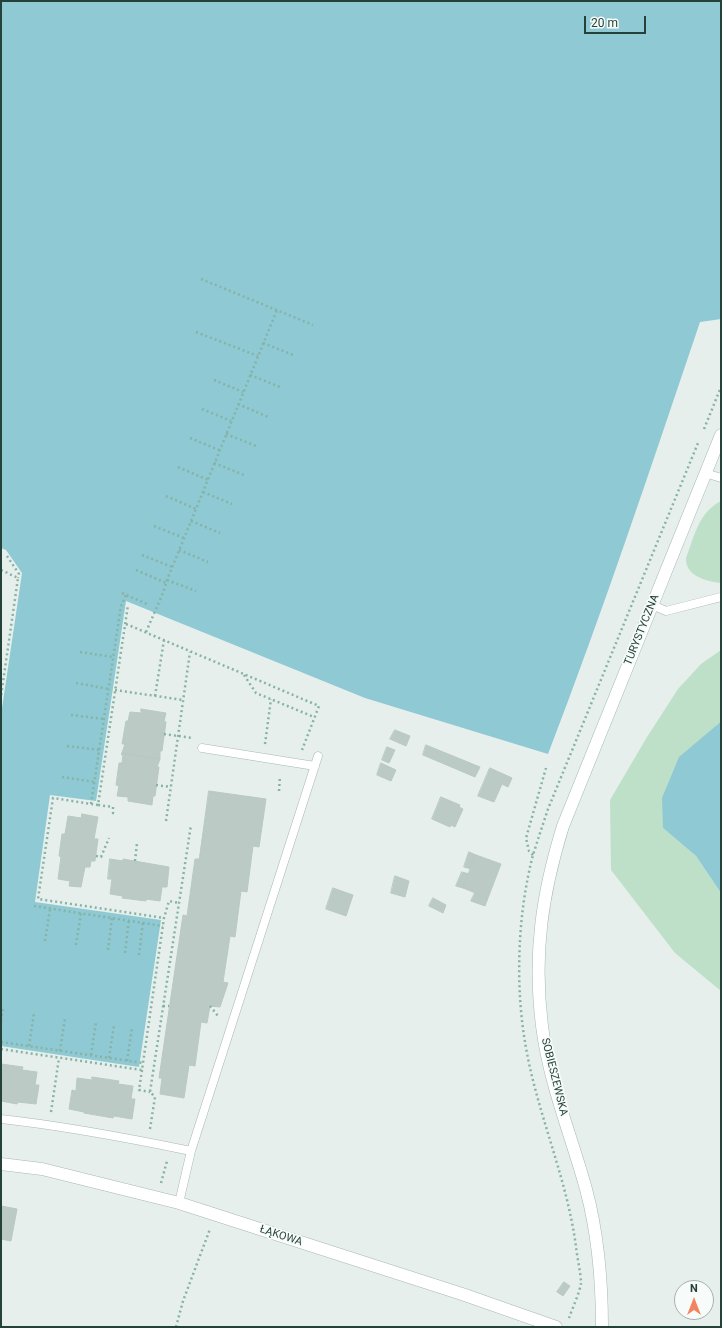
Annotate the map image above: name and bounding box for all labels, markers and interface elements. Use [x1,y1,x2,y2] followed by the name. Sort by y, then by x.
[586,8,648,34] scale bar
[591,16,618,30] text: 20 m
[622,593,662,667] street label: TURYSTYCZNA
[538,1037,570,1117] street label: SOBIESZEWSKA
[258,1223,304,1249] street label: ŁĄKOWA
[674,1280,714,1320] north arrow
[690,1282,698,1295] text: N

